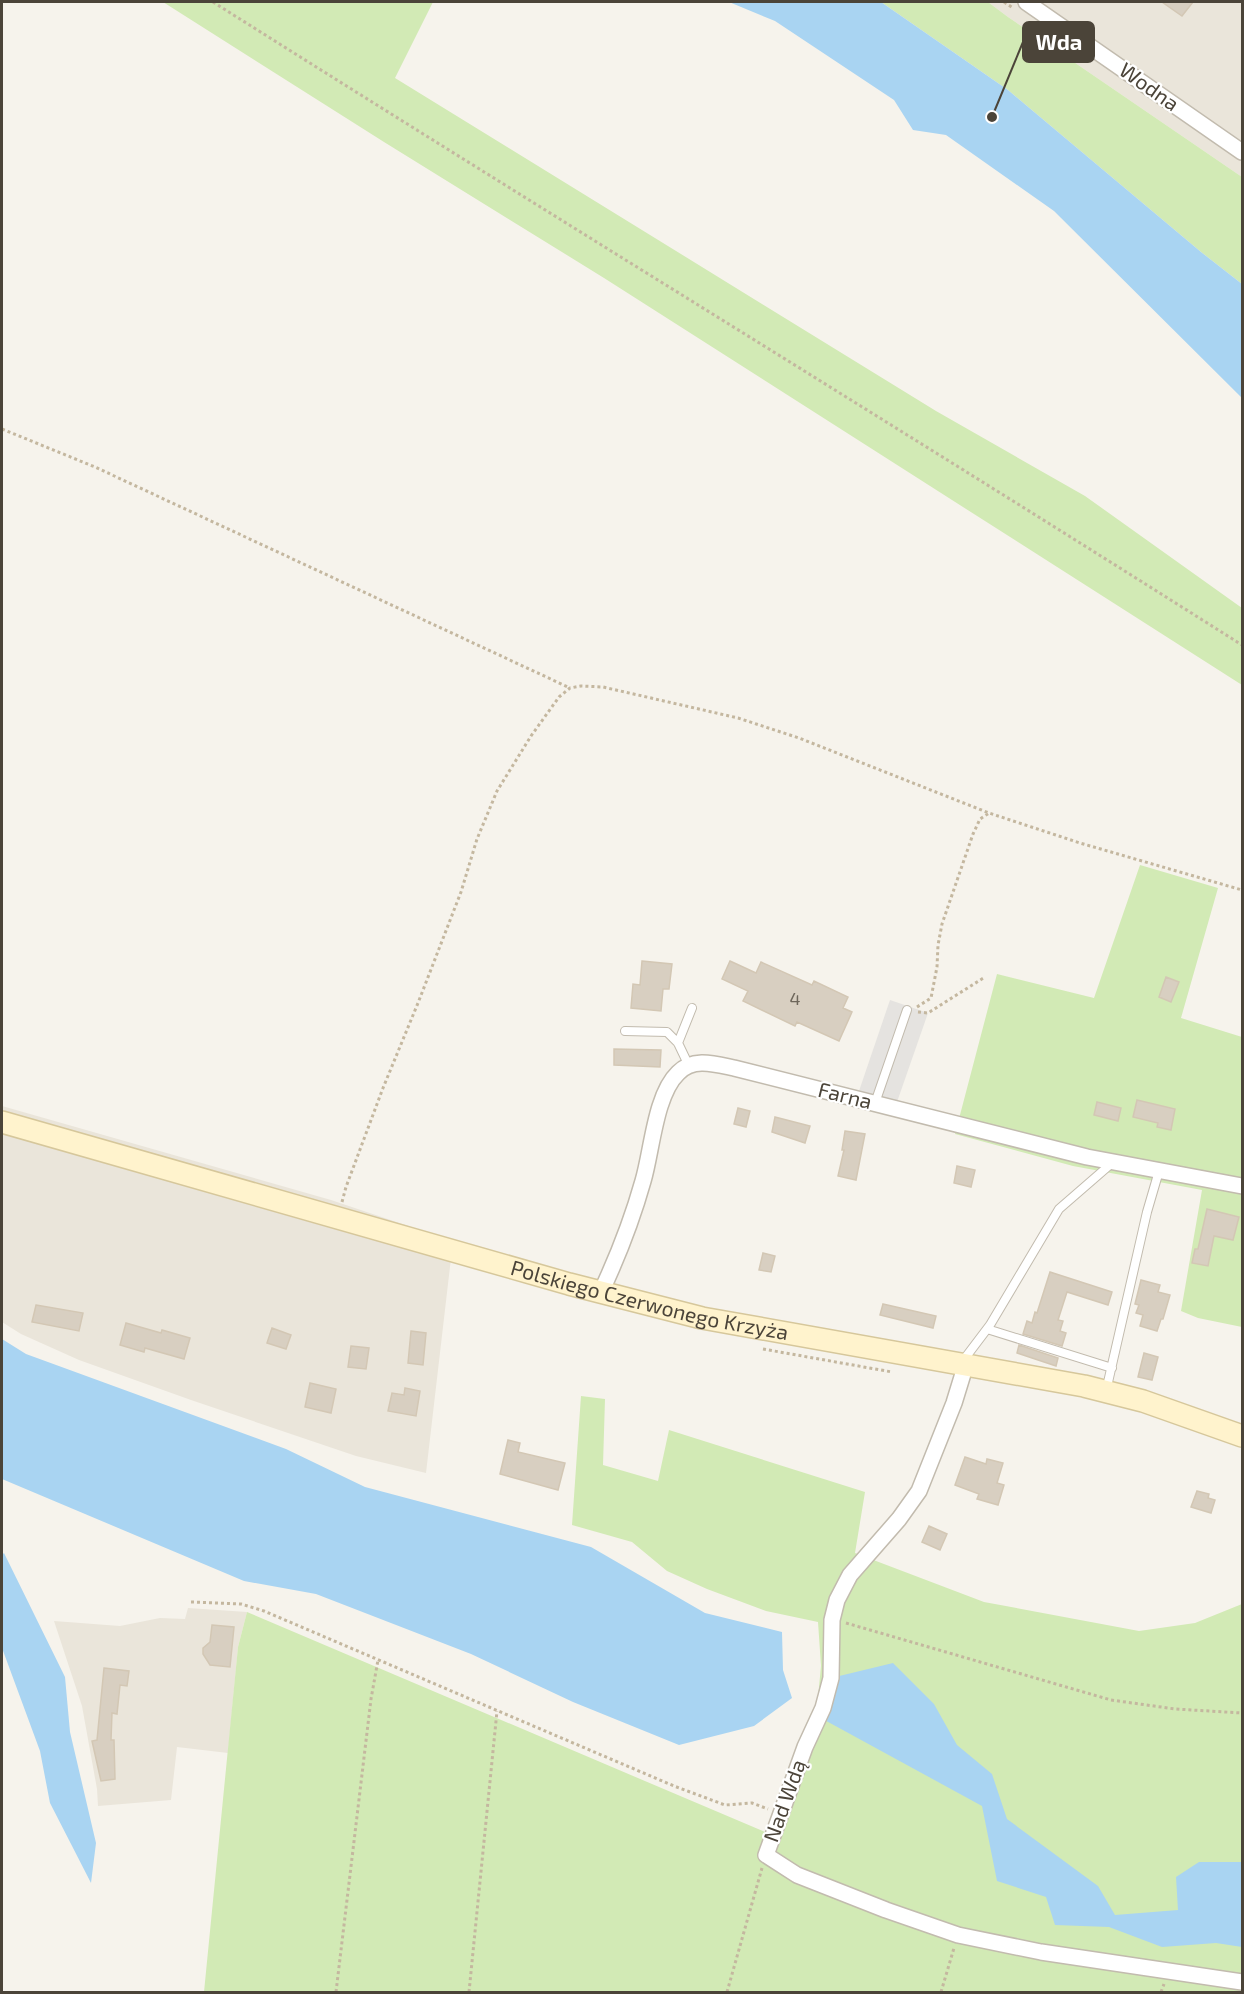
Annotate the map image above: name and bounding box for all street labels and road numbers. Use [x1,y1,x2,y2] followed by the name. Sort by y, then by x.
[1115,56,1185,115] street label: Wodna
[816,1076,875,1113] street label: Farna
[508,1254,791,1344] street label: Polskiego Czerwonego Krzyża
[757,1756,810,1845] street label: Nad Wdą

